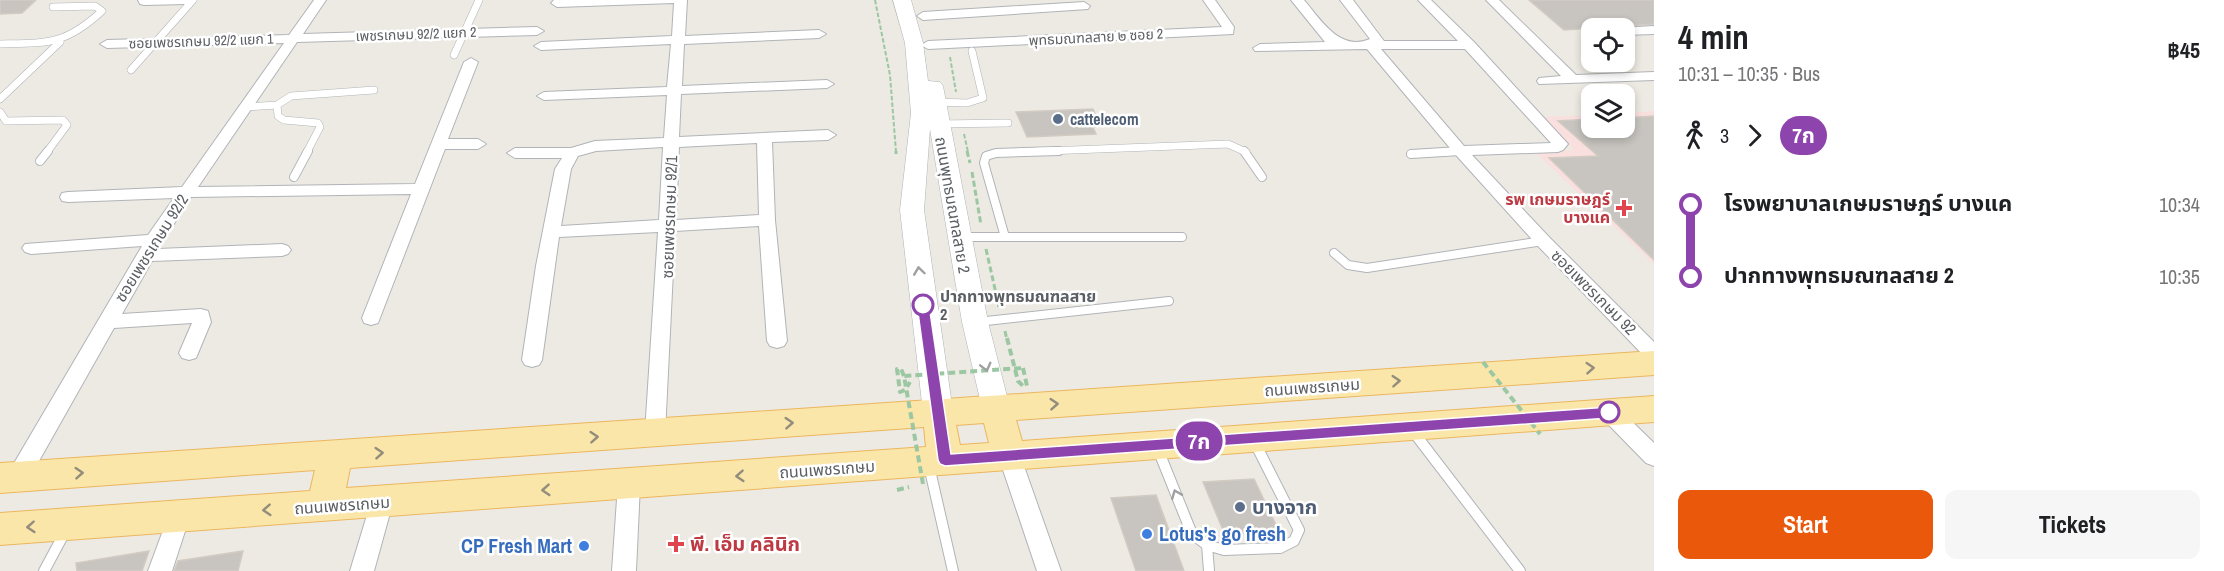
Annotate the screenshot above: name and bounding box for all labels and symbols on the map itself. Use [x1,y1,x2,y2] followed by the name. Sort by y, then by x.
[355,23,477,45] street label: เพชรเกษม 92/2 แยก 2
[1028,24,1164,50] street label: พุทธมณฑลสาย ๒ ซอย 2
[128,29,274,53] street label: ซอยเพชรเกษม 92/2 แยก 1
[1070,108,1139,130] place label: cattelecom
[1051,112,1065,126] marker: cattelecom
[930,135,976,275] street label: ถนนพุทธมณฑลสาย 2
[656,154,682,279] street label: ซอยเพชรเกษม 92/1
[1505,188,1610,228] place label: รพ เกษมราษฎร์ บางแค
[109,190,193,306] street label: ซอยเพชรเกษม 92/2
[1615,199,1633,217] marker: รพ เกษมราษฎร์ บางแค
[1546,244,1642,340] street label: ซอยเพชรเกษม 92
[913,267,925,276] one-way arrow
[940,285,1096,325] place label: ปากทางพุทธมณฑลสาย 2
[912,294,934,316] marker: ปากทางพุทธมณฑลสาย 2
[1586,361,1595,374] one-way arrow
[978,362,991,372] one-way arrow
[1263,373,1361,401] street label: ถนนเพชรเกษม
[1391,375,1400,388] one-way arrow
[1050,398,1059,411] one-way arrow
[1598,401,1620,423] unlabelled marker
[784,417,793,430] one-way arrow
[1172,422,1226,460] line badge: 7ก
[590,431,599,444] one-way arrow
[374,447,383,460] one-way arrow
[778,455,876,483] street label: ถนนเพชรเกษม
[75,467,84,480] one-way arrow
[736,469,745,482] one-way arrow
[541,484,550,497] one-way arrow
[1171,489,1183,500] one-way arrow
[293,491,391,519] street label: ถนนเพชรเกษม
[1252,493,1317,520] place label: บางจาก
[1233,500,1247,514] marker: บางจาก
[263,503,272,516] one-way arrow
[26,520,35,533] one-way arrow
[1159,520,1286,547] place label: Lotus's go fresh
[1140,527,1154,541] marker: Lotus's go fresh
[690,530,800,557] place label: พี. เอ็ม คลินิก
[461,532,573,559] place label: CP Fresh Mart
[667,535,685,553] marker: พี. เอ็ม คลินิก
[577,539,591,553] marker: CP Fresh Mart

